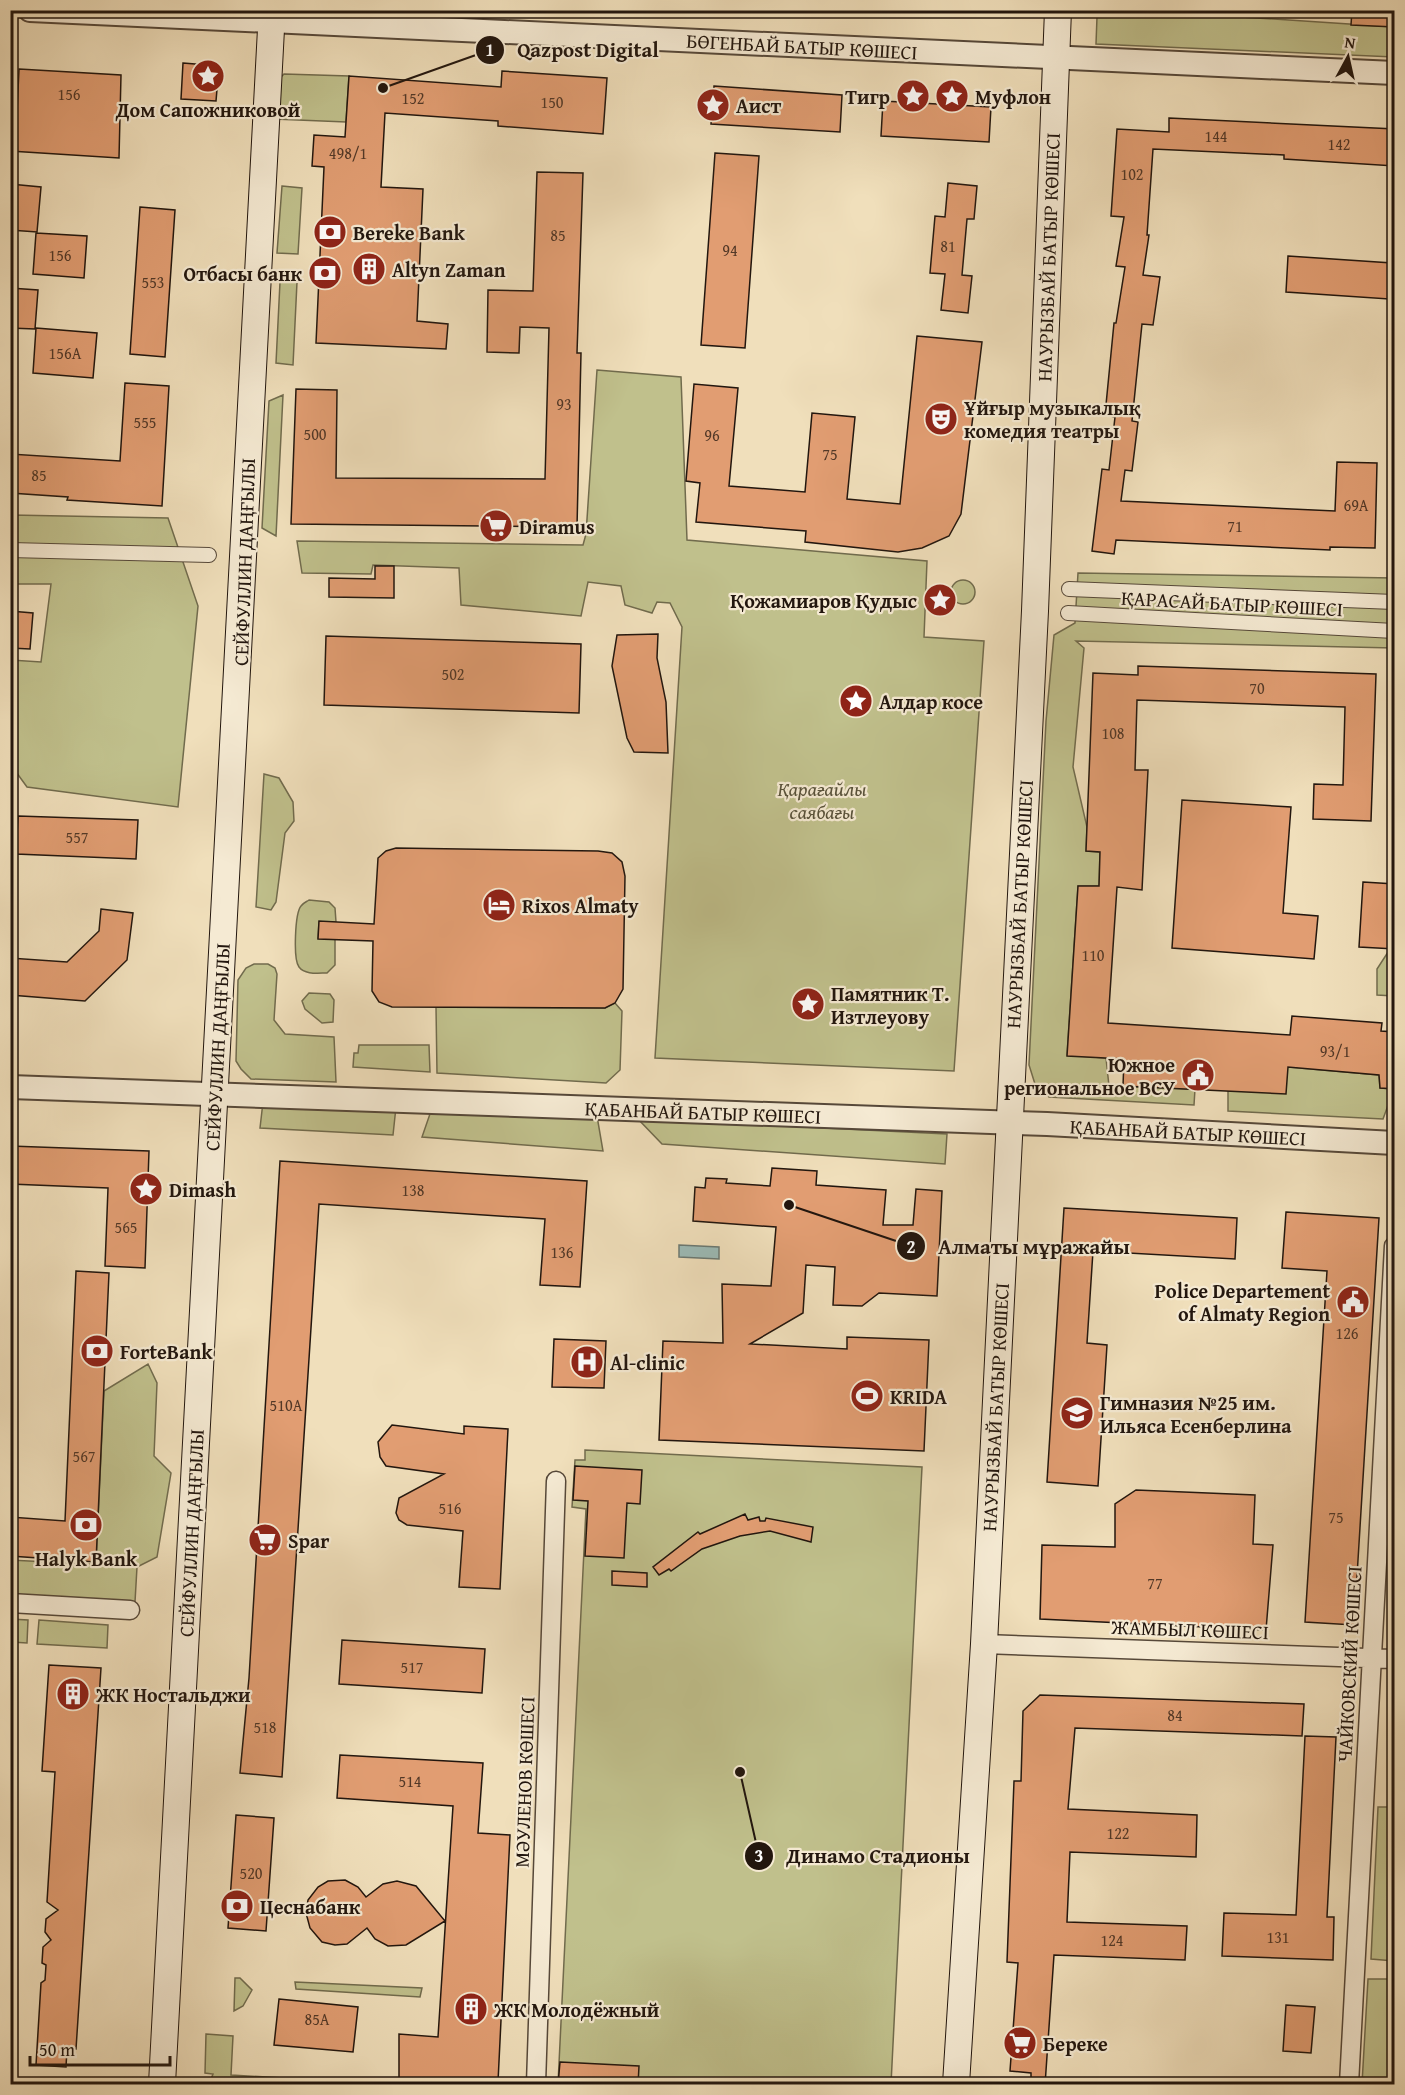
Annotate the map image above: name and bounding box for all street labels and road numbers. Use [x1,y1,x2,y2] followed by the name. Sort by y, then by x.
[686,25,918,67] street label: БӨГЕНБАЙ БАТЫР КӨШЕСІ
[1029,132,1067,382] street label: НАУРЫЗБАЙ БАТЫР КӨШЕСІ
[226,458,262,666] street label: СЕЙФУЛЛИН ДАҢҒЫЛЫ
[1120,583,1344,623] street label: ҚАРАСАЙ БАТЫР КӨШЕСІ
[998,779,1040,1029] street label: НАУРЫЗБАЙ БАТЫР КӨШЕСІ
[197,942,237,1152] street label: СЕЙФУЛЛИН ДАҢҒЫЛЫ
[584,1093,822,1131] street label: ҚАБАНБАЙ БАТЫР КӨШЕСІ
[1069,1111,1307,1153] street label: ҚАБАНБАЙ БАТЫР КӨШЕСІ
[974,1282,1016,1532] street label: НАУРЫЗБАЙ БАТЫР КӨШЕСІ
[171,1428,211,1638] street label: СЕЙФУЛЛИН ДАҢҒЫЛЫ
[1329,1565,1369,1763] street label: ЧАЙКОВСКИЙ КӨШЕСІ
[1110,1612,1269,1646] street label: ЖАМБЫЛ КӨШЕСІ
[507,1696,541,1868] street label: МӘУЛЕНОВ КӨШЕСІ

